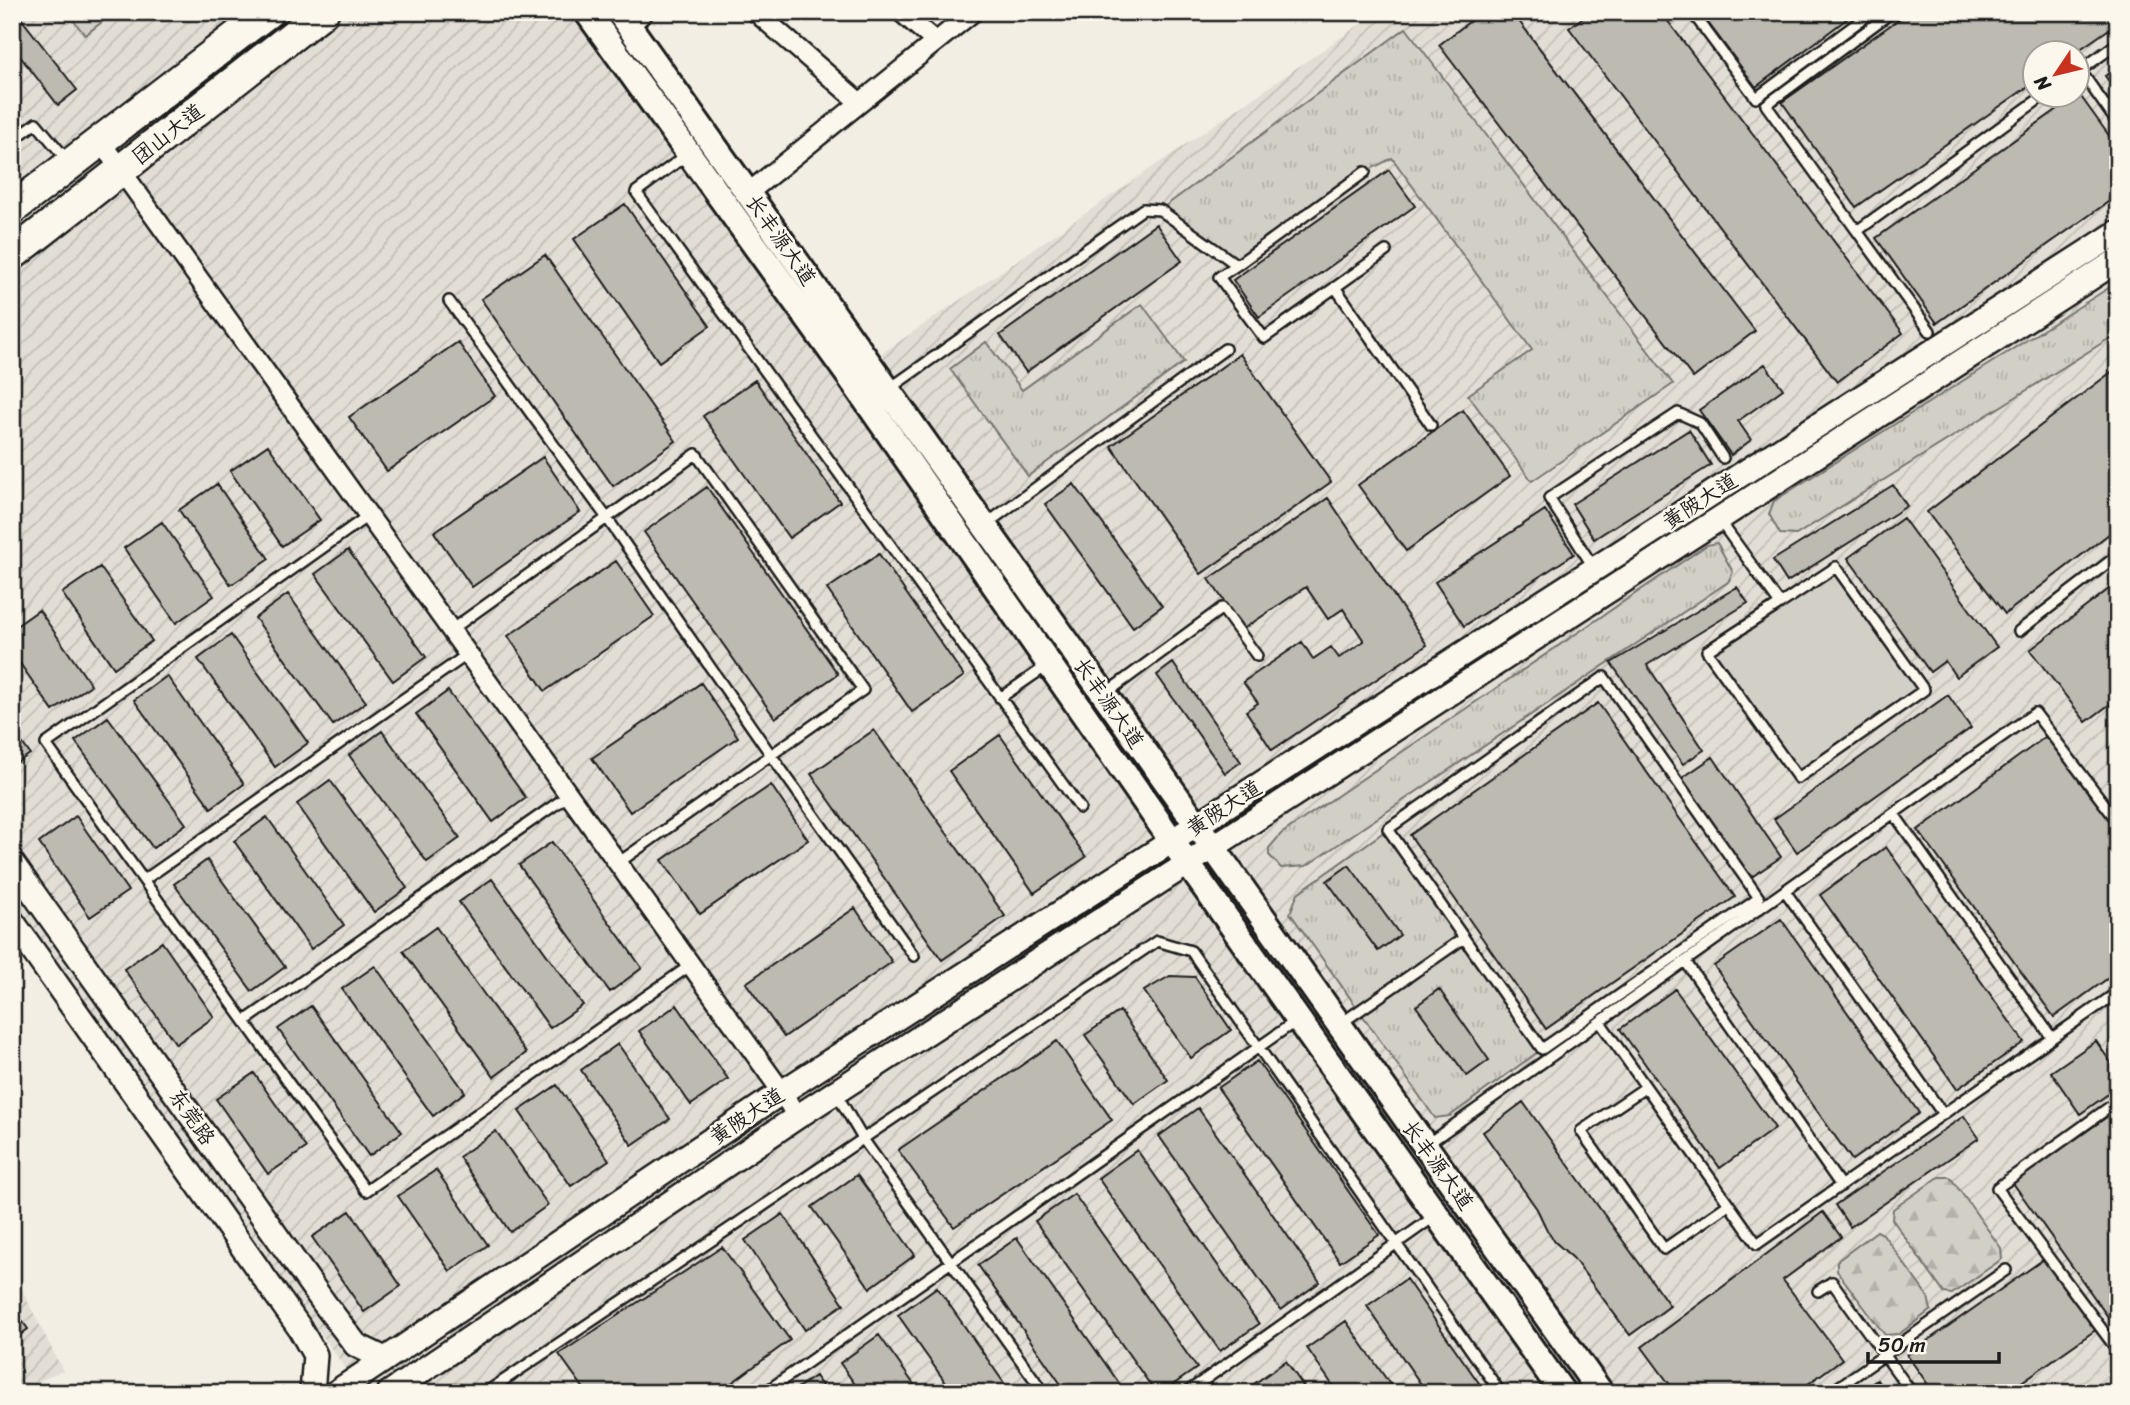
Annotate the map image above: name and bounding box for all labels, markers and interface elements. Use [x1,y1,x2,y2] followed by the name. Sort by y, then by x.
[2022,38,2092,108] north arrow
[2025,68,2060,99] text: N
[123,93,213,175] street label: 团山大道
[735,186,827,294] street label: 长丰源大道
[1654,462,1746,540] street label: 黄陂大道
[1063,649,1155,757] street label: 长丰源大道
[1178,769,1270,847] street label: 黄陂大道
[702,1077,792,1155] street label: 黄陂大道
[158,1080,226,1154] street label: 东莞路
[1392,1111,1484,1219] street label: 长丰源大道
[1868,1321,1999,1365] scale bar
[1878,1326,1926,1364] text: 50 m

